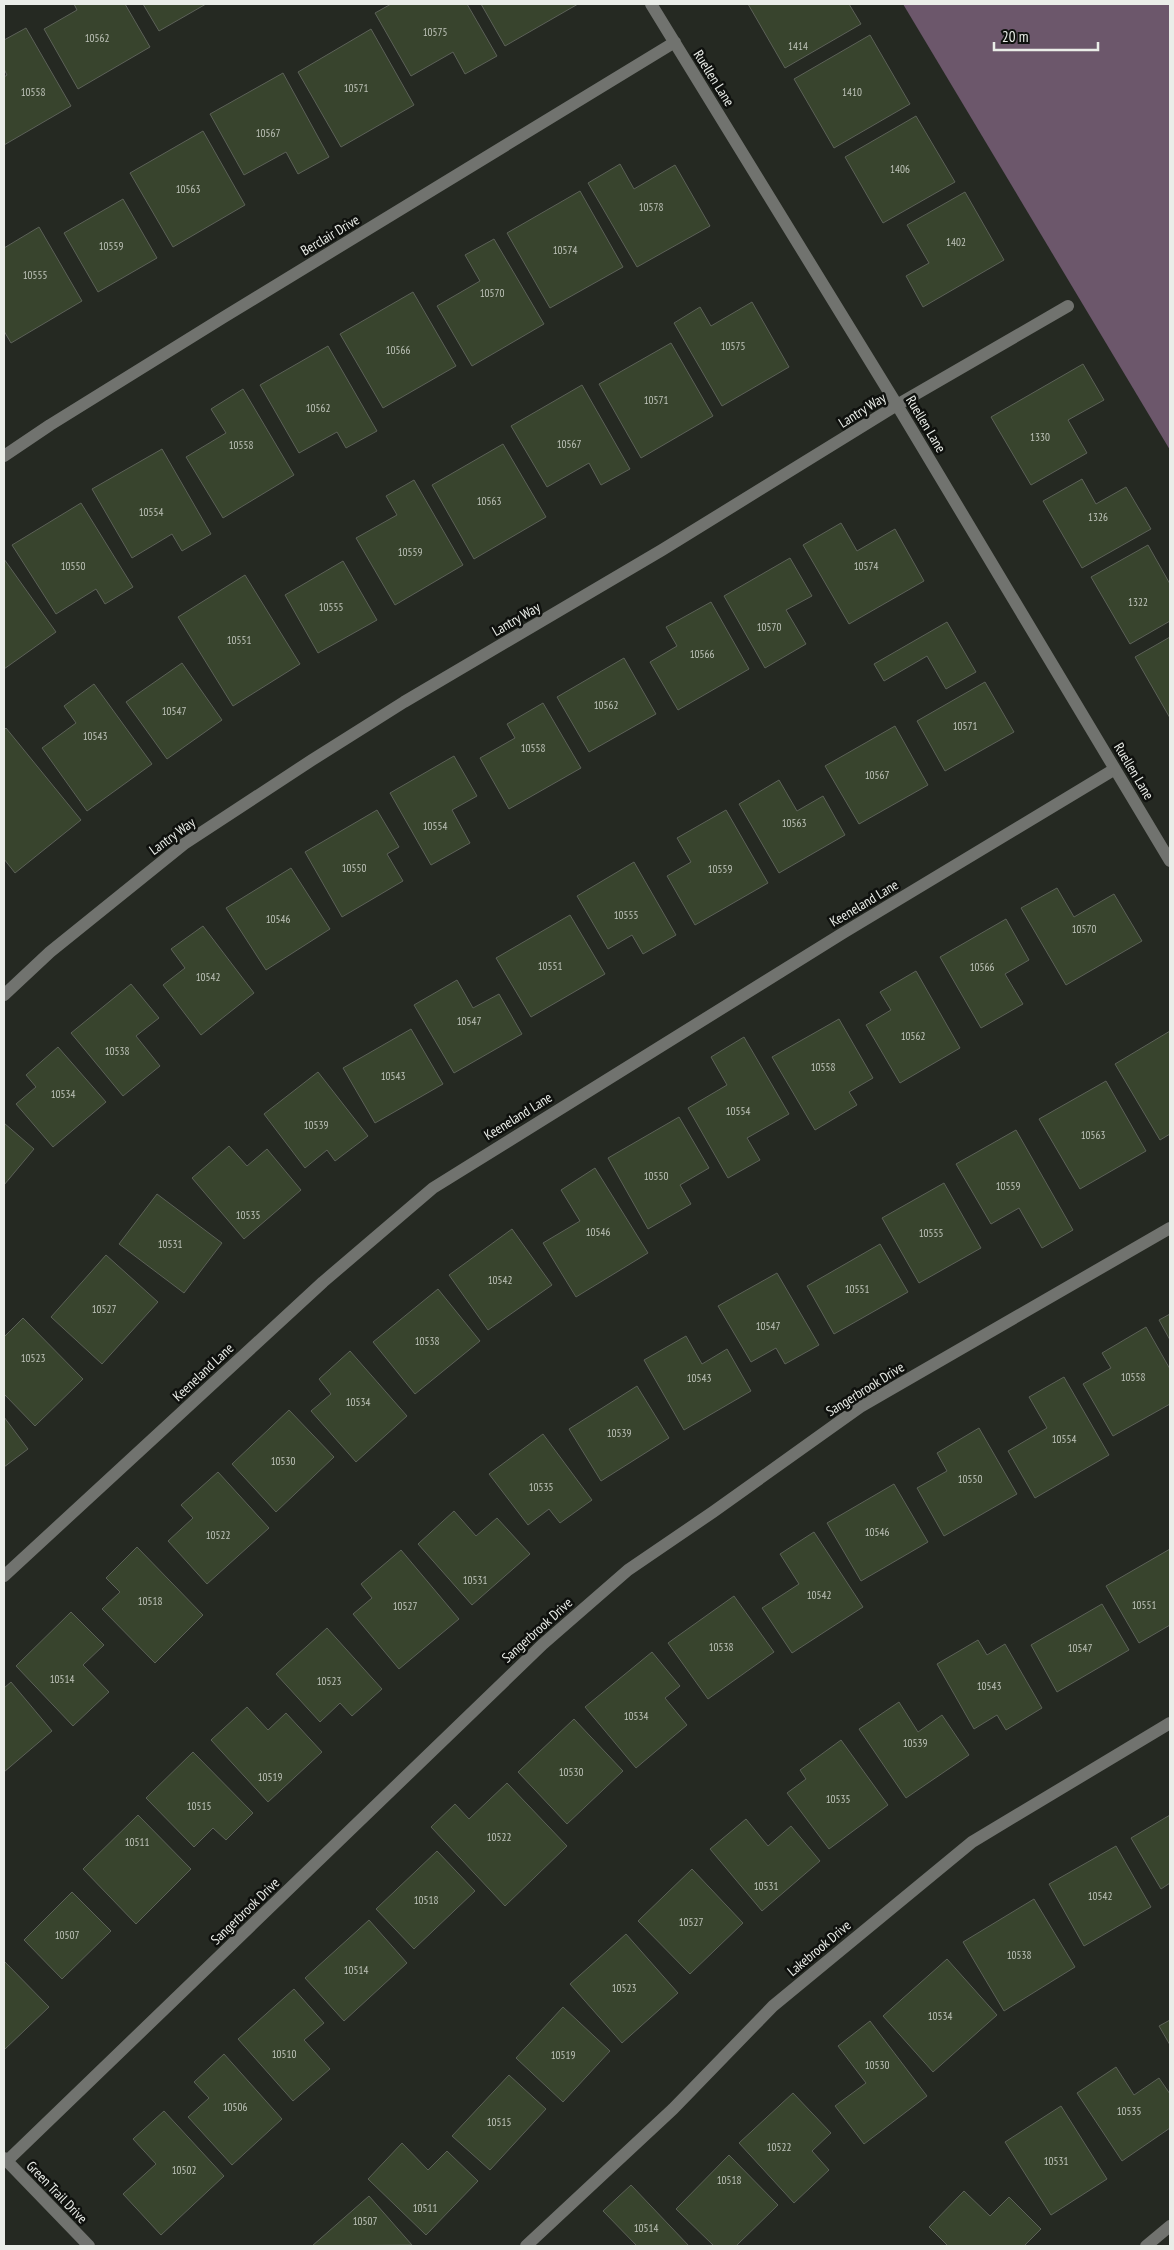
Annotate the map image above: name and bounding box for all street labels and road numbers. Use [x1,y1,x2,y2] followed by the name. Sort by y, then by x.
[690,46,738,110] street label: Ruellen Lane
[297,210,363,260] street label: Berclair Drive
[835,388,890,432] street label: Lantry Way
[902,392,950,456] street label: Ruellen Lane
[489,598,544,640] street label: Lantry Way
[1110,739,1158,803] street label: Ruellen Lane
[145,813,199,859] street label: Lantry Way
[826,875,902,931] street label: Keeneland Lane
[481,1088,556,1144] street label: Keeneland Lane
[169,1339,237,1405] street label: Keeneland Lane
[823,1358,908,1420] street label: Sangerbrook Drive
[498,1593,576,1666] street label: Sangerbrook Drive
[207,1873,283,1948] street label: Sangerbrook Drive
[783,1916,855,1980] street label: Lakebrook Drive
[23,2157,91,2227] street label: Green Trail Drive

